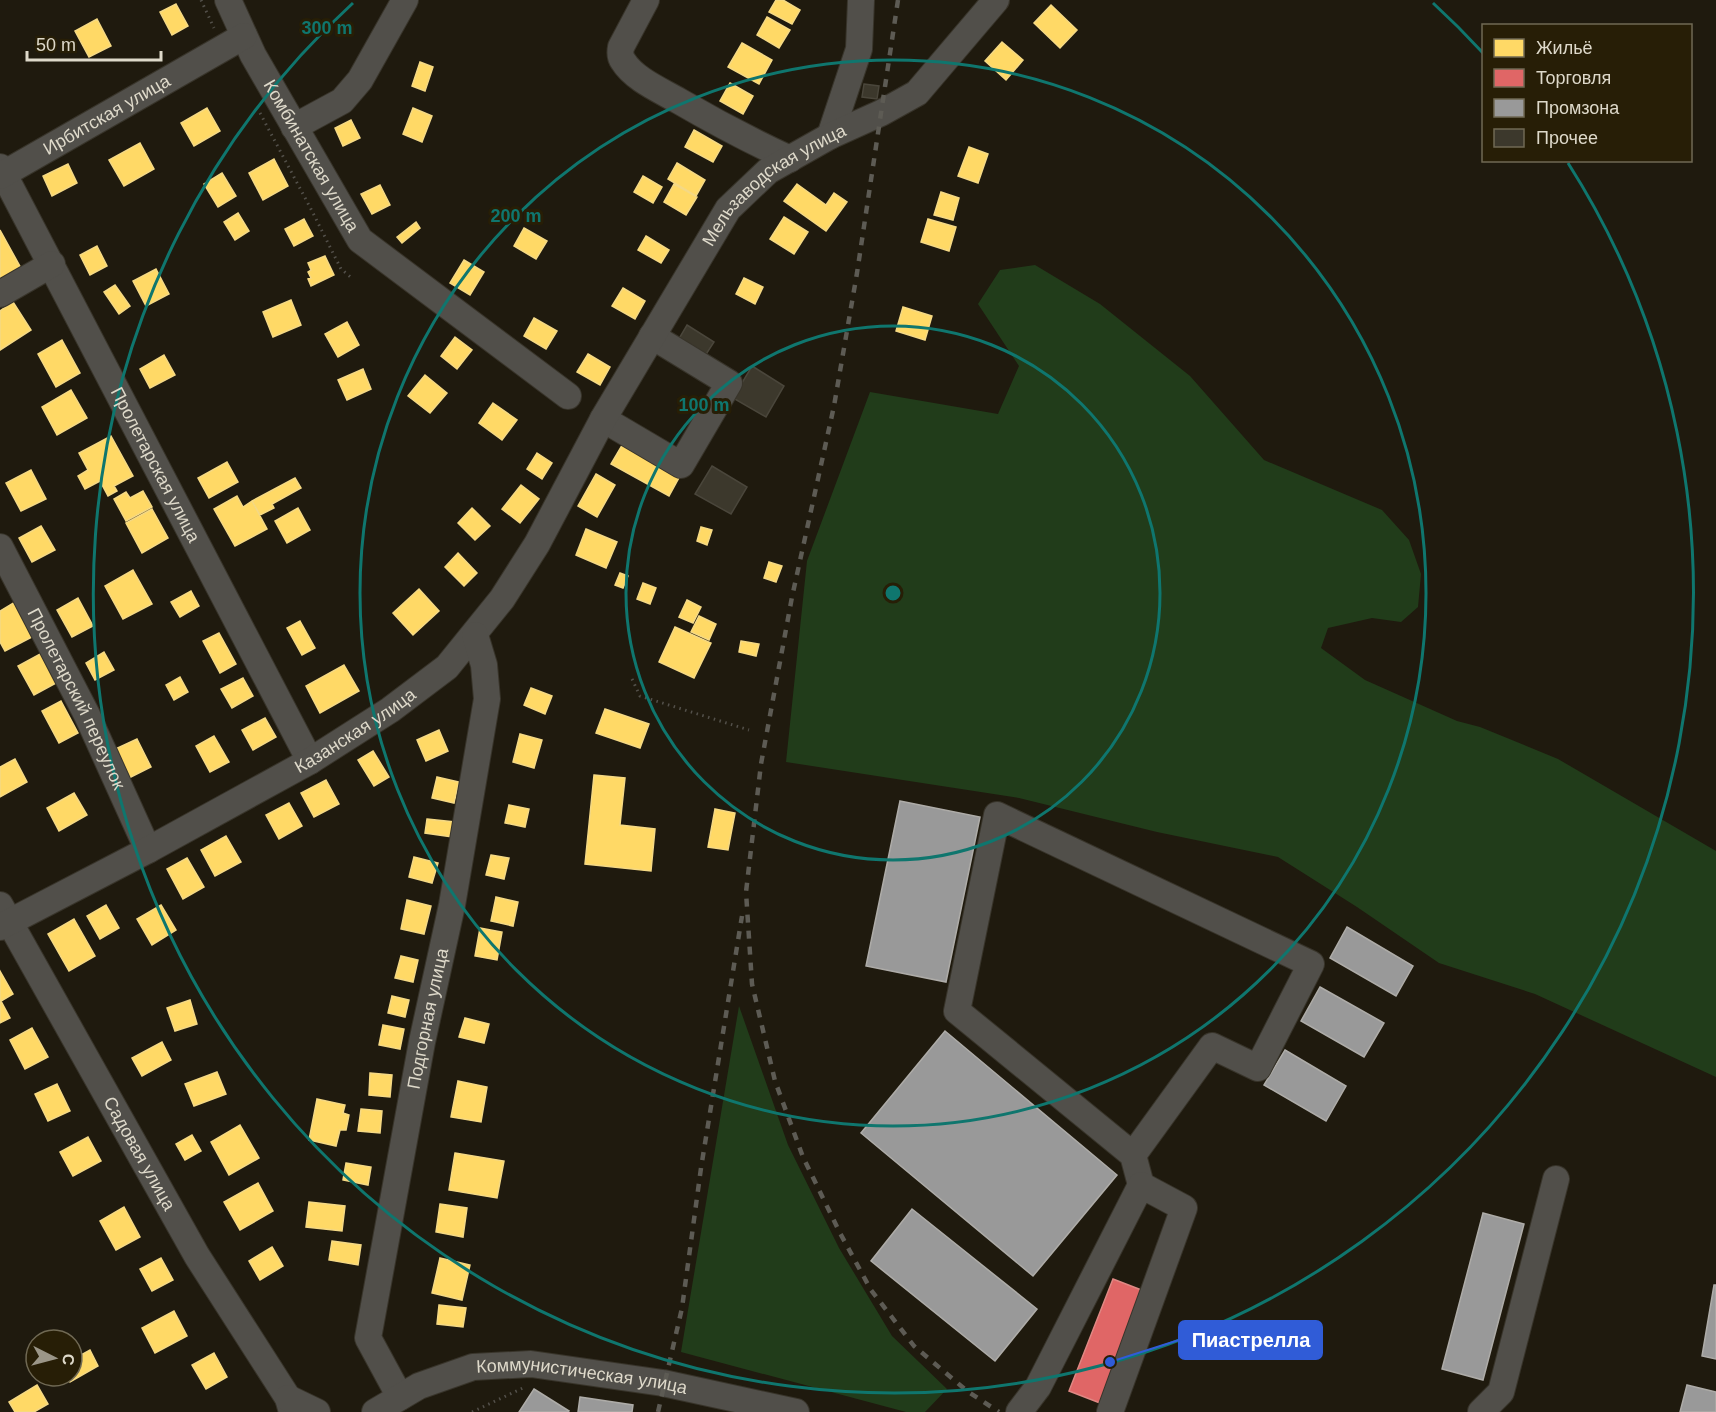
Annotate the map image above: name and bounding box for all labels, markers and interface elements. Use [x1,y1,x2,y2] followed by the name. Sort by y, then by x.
[301,18,353,38] text: 300 m
[27,24,160,62] scale bar
[1482,24,1692,162] legend
[36,35,76,55] text: 50 m
[1536,38,1593,58] text: Жильё
[1536,68,1611,88] text: Торговля
[40,70,175,159] street label: Ирбитская улица
[260,76,364,236] street label: Комбинатская улица
[1536,98,1620,118] text: Промзона
[698,120,850,250] street label: Мельзаводская улица
[1536,128,1598,148] text: Прочее
[490,206,542,226] text: 200 m
[107,384,205,547] street label: Пролетарская улица
[678,395,730,415] text: 100 m
[883,583,903,603] centre of rings
[23,605,129,793] street label: Пролетарский переулок
[291,684,420,777] street label: Казанская улица
[404,945,452,1091] street label: Подгорная улица
[100,1093,180,1215] street label: Садовая улица
[1179,1321,1322,1359] callout: Пиастрелла
[24,1328,84,1388] north arrow
[1192,1329,1311,1351] text: Пиастрелла
[59,1353,77,1367] text: С
[476,1354,690,1398] street label: Коммунистическая улица

